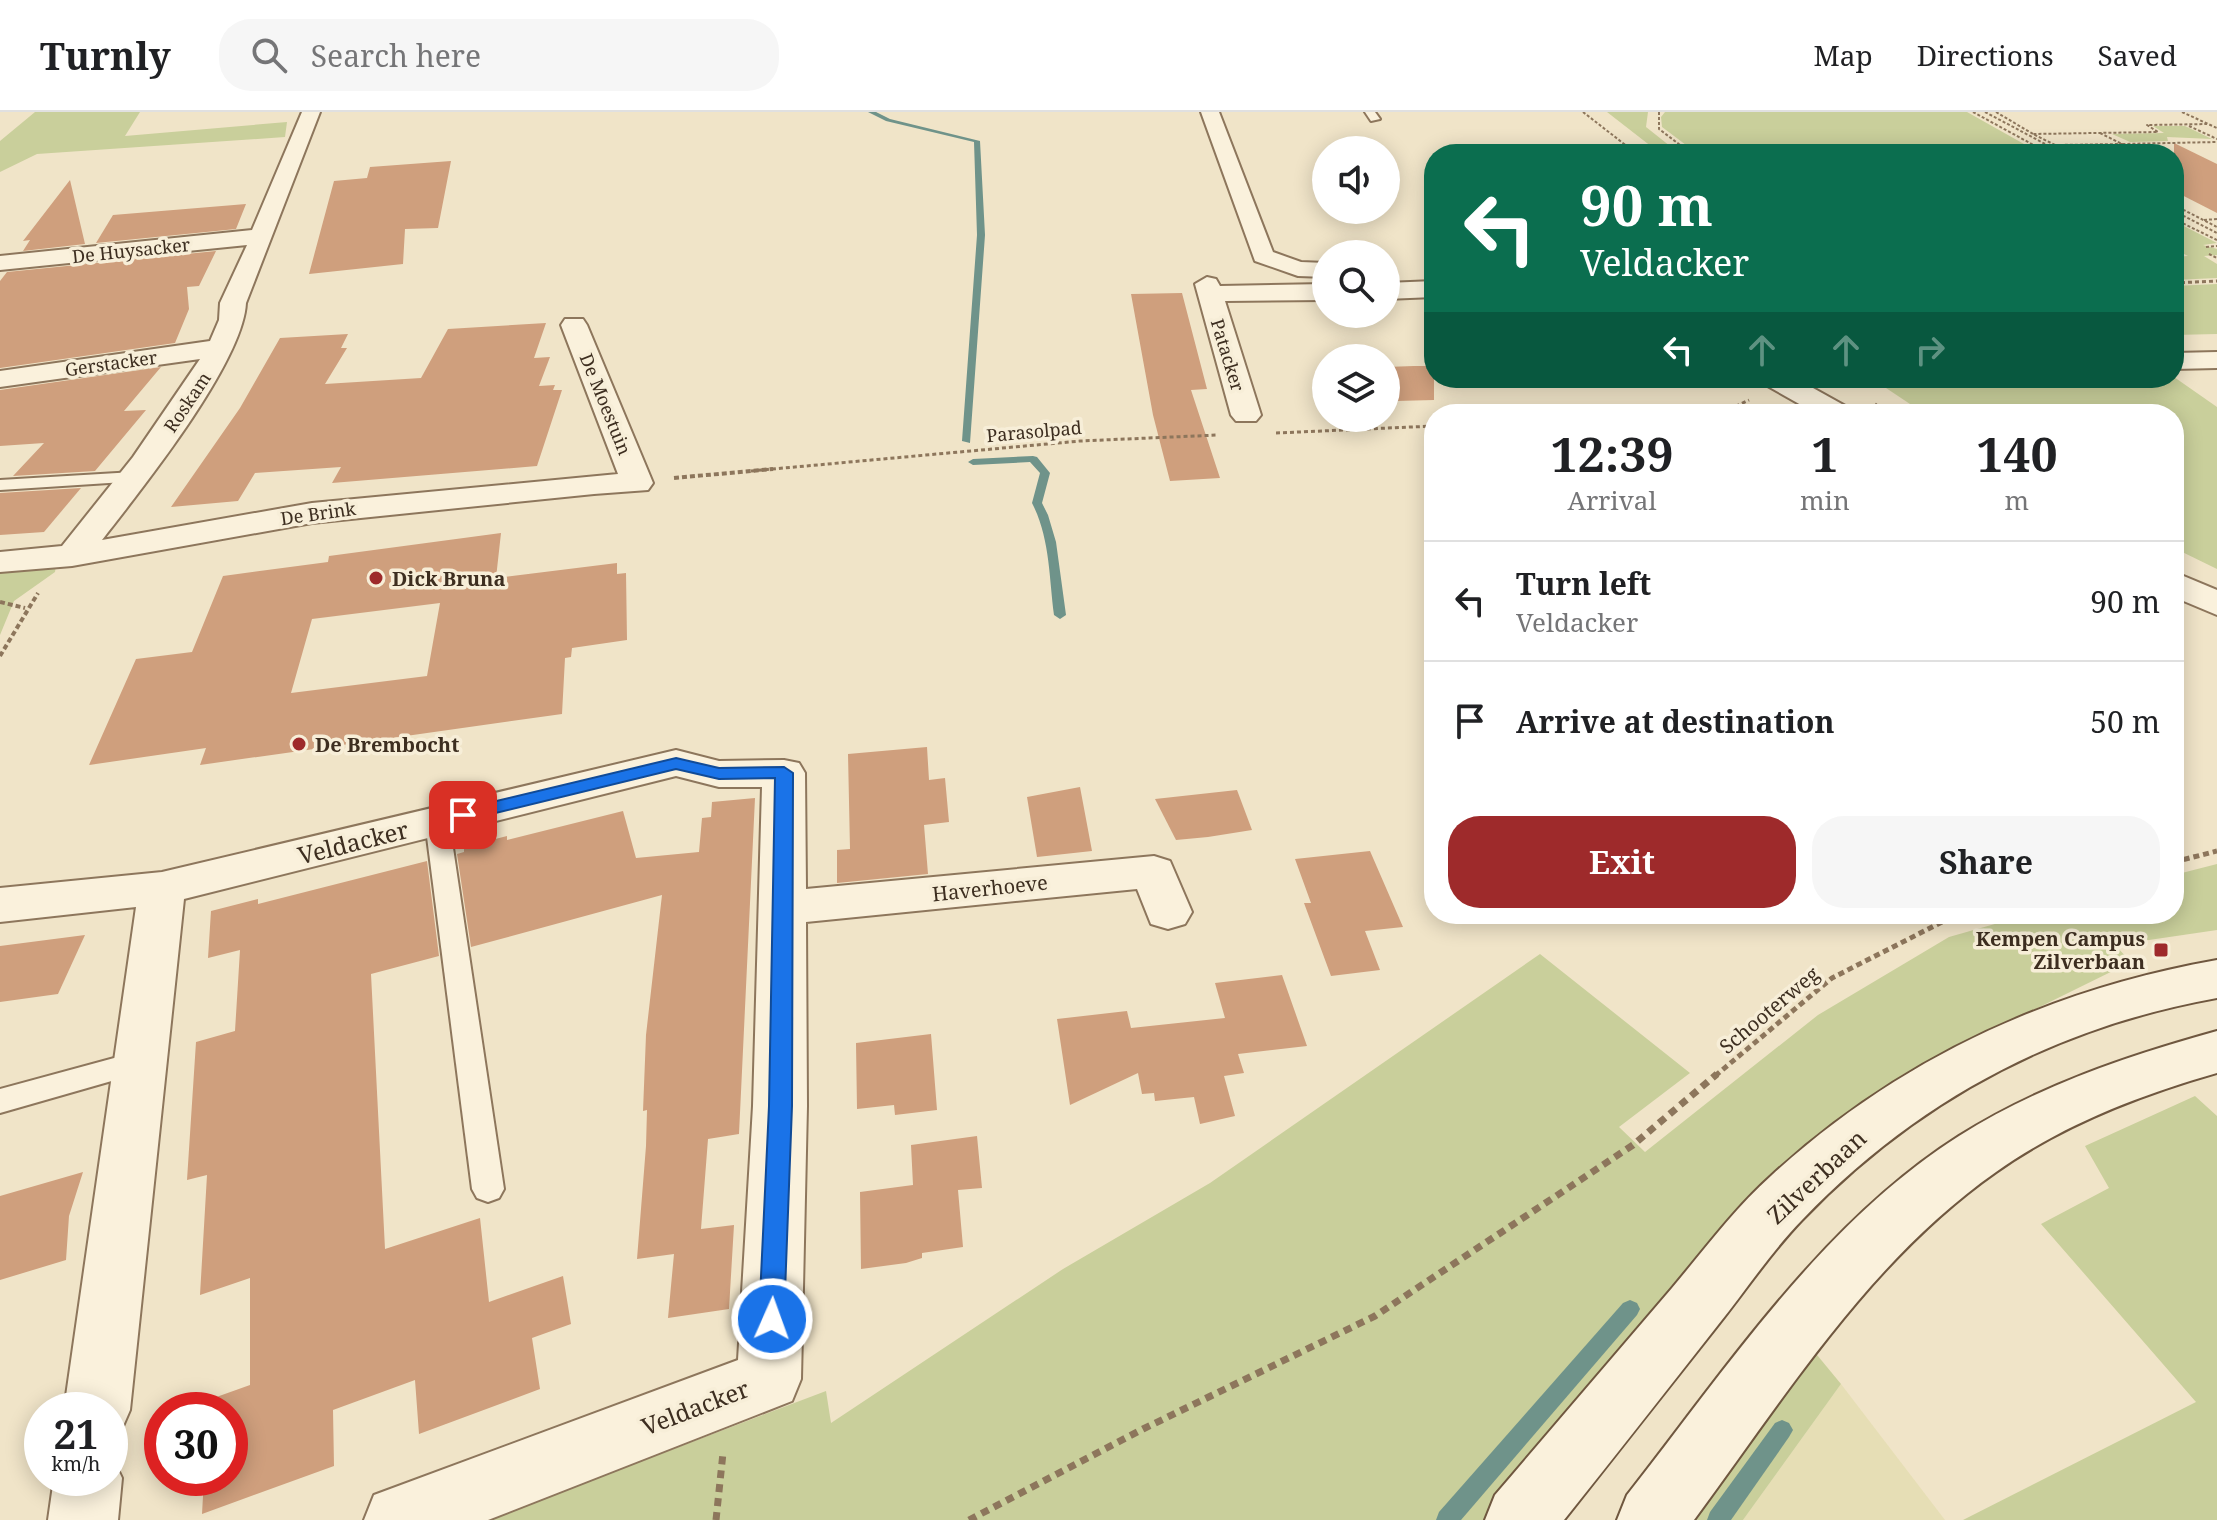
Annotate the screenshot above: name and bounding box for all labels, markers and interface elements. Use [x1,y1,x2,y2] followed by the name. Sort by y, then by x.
[219,19,779,91] search box
[40,29,171,81] text: Turnly
[247,33,291,77] icon: search
[311,35,481,76] text: Search here
[1813,36,1873,74] text: Map
[1917,36,2054,74] text: Directions
[2098,36,2177,74] text: Saved
[1312,136,1400,432] map controls
[1312,136,1400,224] button: sound
[1580,166,1713,242] text: 90 m
[1448,176,1552,280] icon: left
[71,232,192,268] street label: De Huysacker
[1580,238,1749,287] text: Veldacker
[1312,240,1400,328] button: search
[1206,316,1251,395] street label: Patacker
[1656,328,1700,372] icon: left
[1740,328,1784,372] icon: ahead
[1824,328,1868,372] icon: ahead
[1908,328,1952,372] icon: right
[1312,344,1400,432] button: layers
[63,345,159,381] street label: Gerstacker
[575,350,637,459] street label: De Moestuin
[158,367,216,437] street label: Roskam
[985,415,1083,447] street label: Parasolpad
[1550,421,1674,486] text: 12:39
[1811,421,1838,486] text: 1
[1976,421,2058,486] text: 140
[1568,482,1656,518] text: Arrival
[1800,482,1850,518] text: min
[2005,482,2029,518] text: m
[279,496,358,530] street label: De Brink
[1516,563,1651,604] text: Turn left
[392,565,505,592] place label: Dick Bruna
[367,569,385,587] marker: Dick Bruna
[1448,579,1492,623] icon: left
[2090,581,2160,622] text: 90 m
[1516,604,1638,640] text: Veldacker
[1448,699,1492,743] icon: arrive
[1516,701,1835,742] text: Arrive at destination
[2090,701,2160,742] text: 50 m
[315,731,459,758] place label: De Brembocht
[290,735,308,753] marker: De Brembocht
[429,781,497,849] pin
[441,793,485,837] icon: arrive
[294,812,412,872] street label: Veldacker
[1448,816,1796,908] button: Exit
[1812,816,2160,908] button: Share
[931,869,1049,907] street label: Haverhoeve
[1976,925,2145,975] place label: Kempen Campus Zilverbaan
[2152,941,2170,959] marker: Kempen Campus Zilverbaan
[1713,960,1825,1060] street label: Schooterweg
[1759,1121,1873,1231] street label: Zilverbaan
[730,1277,814,1361] position arrow
[636,1371,754,1443] street label: Veldacker
[144,1392,248,1496] speed limit sign: 30
[53,1406,99,1461] text: 21
[51,1450,101,1477] text: km/h

